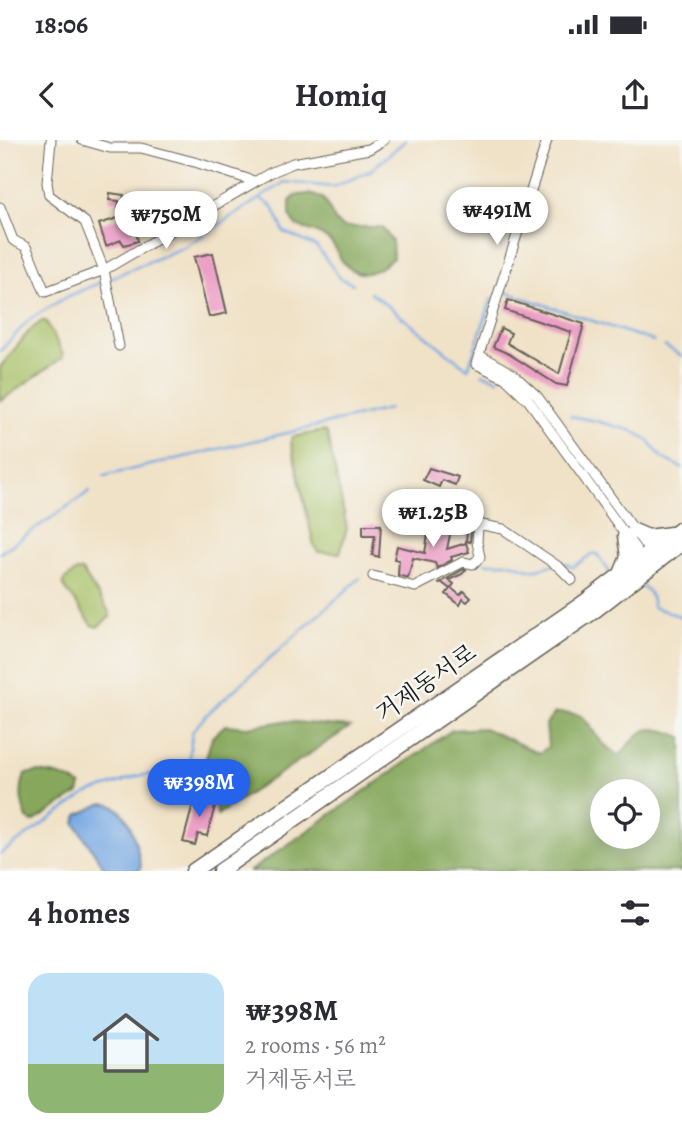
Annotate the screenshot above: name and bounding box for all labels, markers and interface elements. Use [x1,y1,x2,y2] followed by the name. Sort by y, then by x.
[35,7,88,42] text: 18:06
[295,73,387,117] text: Homiq
[28,76,66,114] icon: back
[616,76,654,114] icon: share
[448,188,546,247] pin: ₩491M
[117,192,215,251] pin: ₩750M
[462,194,532,225] text: ₩491M
[130,198,202,229] text: ₩750M
[376,490,490,549] pin: ₩1.25B
[398,496,468,527] text: ₩1.25B
[369,637,483,729] street label: 거제동서로
[150,760,248,819] pin: ₩398M
[163,766,235,797] text: ₩398M
[590,779,660,849] map controls
[590,779,660,849] button: locate
[28,893,130,933] text: 4 homes
[616,894,654,932] icon: filters
[245,990,338,1030] text: ₩398M
[84,1001,168,1085] icon: home
[245,1030,386,1061] text: 2 rooms · 56 m²
[245,1064,356,1095] text: 거제동서로

